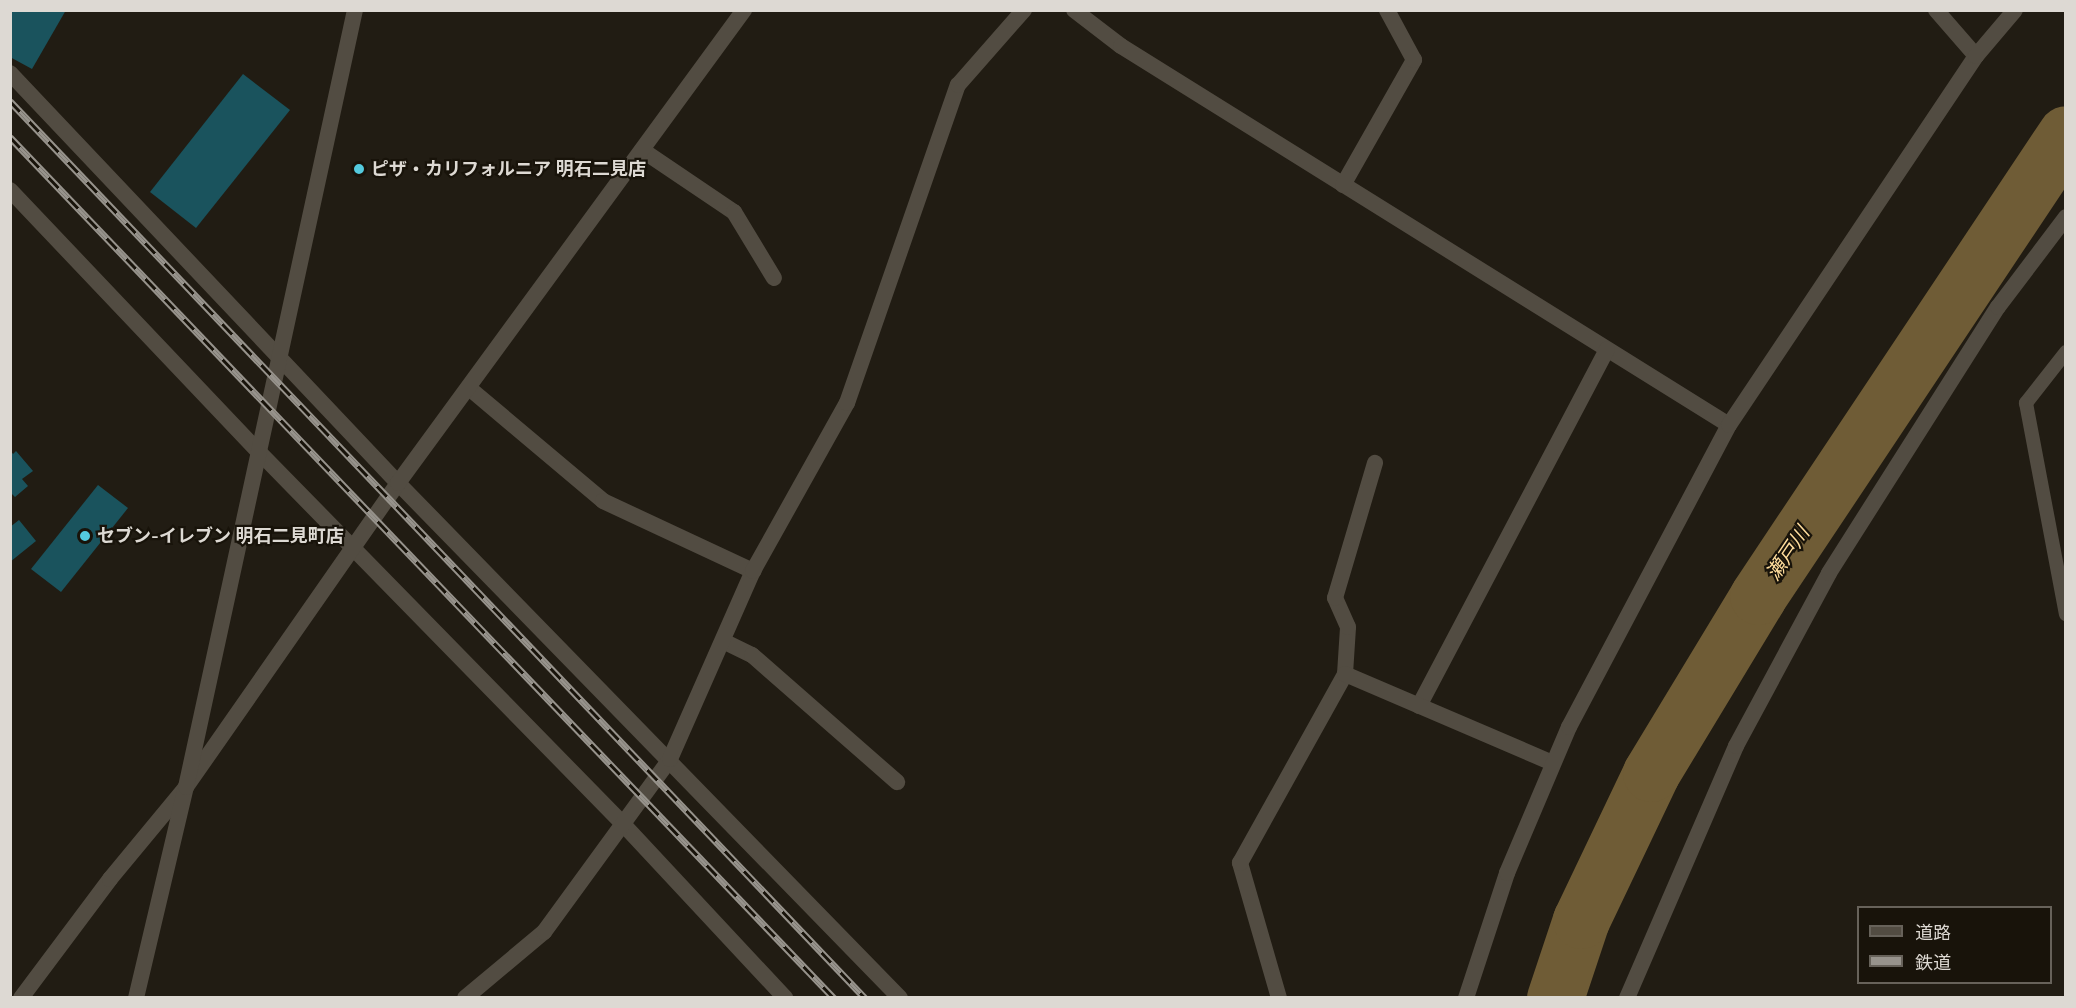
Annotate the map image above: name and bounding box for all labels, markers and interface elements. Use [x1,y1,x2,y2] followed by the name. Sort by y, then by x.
[371,158,646,180] place label: ピザ・カリフォルニア 明石二見店
[352,162,366,176] marker: ピザ・カリフォルニア 明石二見店
[1760,521,1814,585] water label: 瀬戸川
[97,525,344,547] place label: セブン-イレブン 明石二見町店
[78,529,92,543] marker: セブン-イレブン 明石二見町店
[1857,906,2052,984] legend
[1915,921,1951,944] text: 道路
[1915,951,1951,974] text: 鉄道

